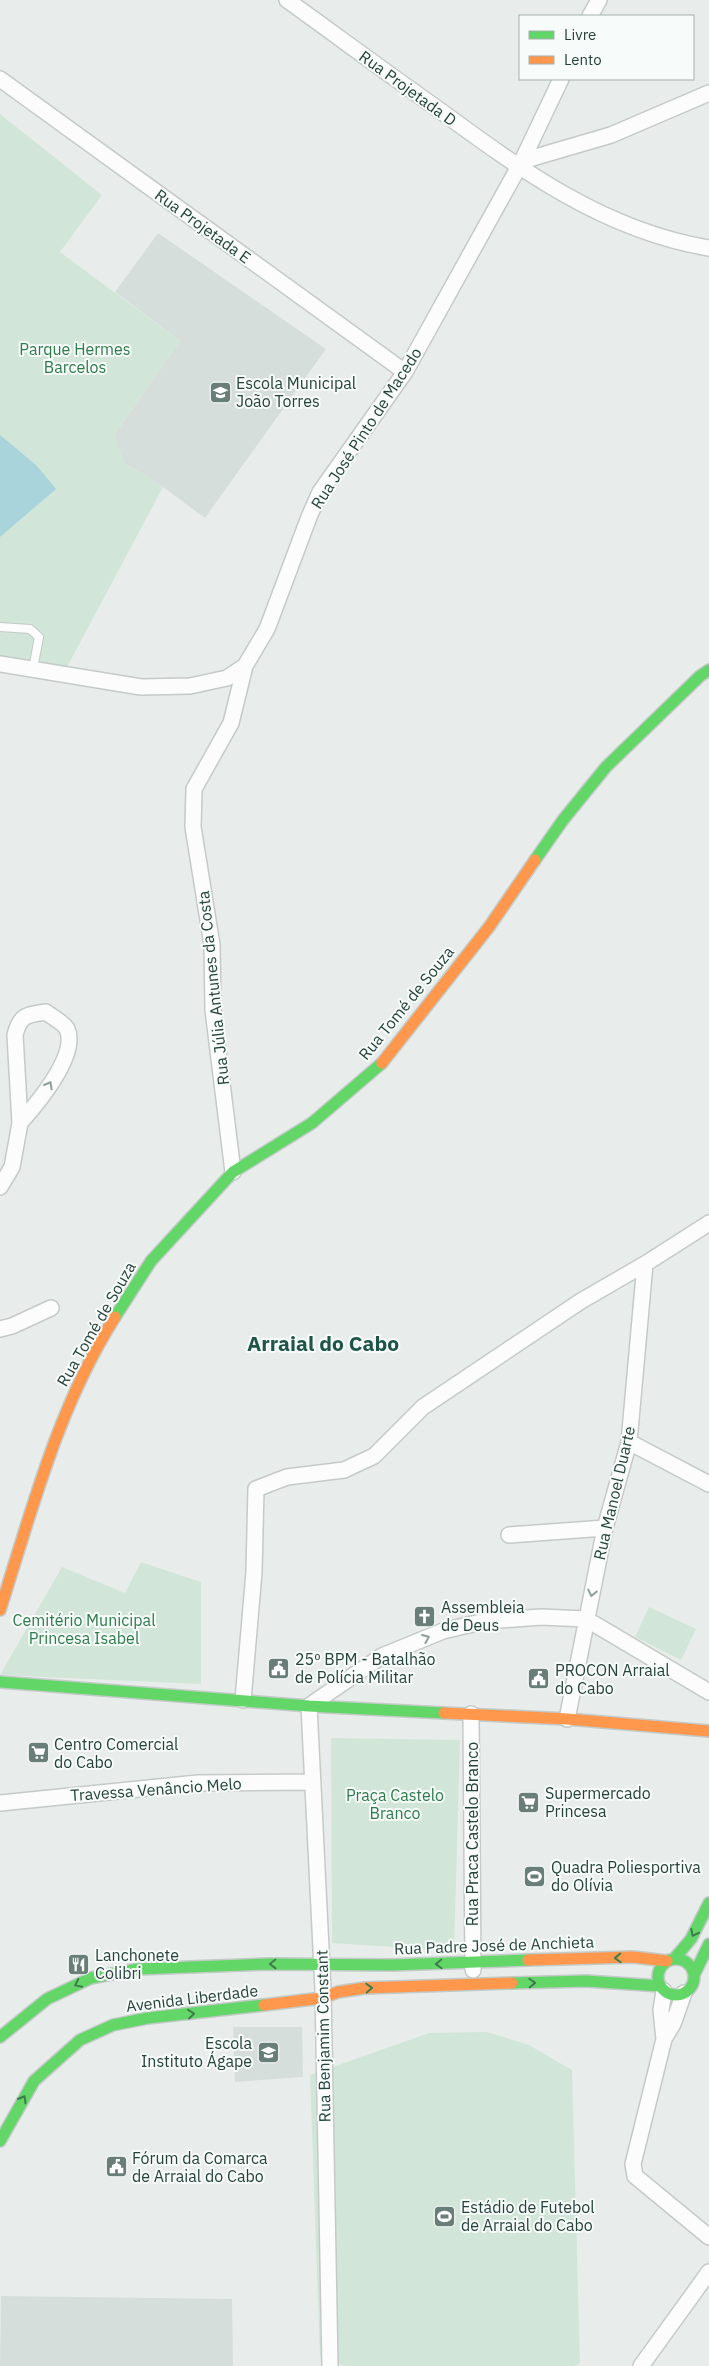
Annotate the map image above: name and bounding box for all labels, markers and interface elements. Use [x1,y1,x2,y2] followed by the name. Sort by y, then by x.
[519,15,694,80] legend
[564,25,596,44] text: Livre
[356,46,460,130] street label: Rua Projetada D
[564,50,602,69] text: Lento
[151,184,255,268] street label: Rua Projetada E
[19,339,131,377] park label: Parque Hermes Barcelos
[306,343,426,513] street label: Rua José Pinto de Macedo
[236,373,356,411] place label: Escola Municipal João Torres
[208,380,232,404] school or university icon: Escola Municipal João Torres
[193,889,233,1086] street label: Rua Júlia Antunes da Costa
[354,942,458,1064] street label: Rua Tomé de Souza
[43,1081,53,1090] one-way arrow
[52,1258,140,1390] street label: Rua Tomé de Souza
[247,1329,399,1357] district label: Arraial do Cabo
[589,1424,639,1562] street label: Rua Manoel Duarte
[587,1588,597,1597] one-way arrow
[441,1597,525,1635] place label: Assembleia de Deus
[413,1604,437,1628] church icon: Assembleia de Deus
[12,1610,156,1648] park label: Cemitério Municipal Princesa Isabel
[421,1633,430,1644] one-way arrow
[295,1649,436,1687] place label: 25º BPM - Batalhão de Polícia Militar
[267,1656,291,1680] public building icon: 25º BPM - Batalhão de Polícia Militar
[555,1660,670,1698] place label: PROCON Arraial do Cabo
[527,1667,551,1691] public building icon: PROCON Arraial do Cabo
[54,1734,178,1772] place label: Centro Comercial do Cabo
[26,1741,50,1765] supermarket icon: Centro Comercial do Cabo
[462,1742,482,1926] street label: Rua Praca Castelo Branco
[70,1773,242,1805] street label: Travessa Venâncio Melo
[545,1783,651,1821] place label: Supermercado Princesa
[346,1785,444,1823] park label: Praça Castelo Branco
[517,1790,541,1814] supermarket icon: Supermercado Princesa
[551,1857,701,1895] place label: Quadra Poliesportiva do Olívia
[523,1864,547,1888] sports icon: Quadra Poliesportiva do Olívia
[690,1928,700,1937] one-way arrow
[394,1931,595,1958] street label: Rua Padre José de Anchieta
[95,1945,179,1983] place label: Lanchonete Colibri
[311,1949,335,2123] street label: Rua Benjamim Constant
[67,1952,91,1976] restaurant icon: Lanchonete Colibri
[614,1952,622,1963] one-way arrow
[269,1958,277,1969] one-way arrow
[434,1958,442,1969] one-way arrow
[528,1977,536,1988] one-way arrow
[74,1978,83,1988] one-way arrow
[125,1980,259,2016] street label: Avenida Liberdade
[366,1982,374,1993] one-way arrow
[188,2009,196,2020] one-way arrow
[141,2033,252,2071] place label: Escola Instituto Ágape
[256,2040,280,2064] school or university icon: Escola Instituto Ágape
[17,2095,27,2104] one-way arrow
[132,2148,268,2186] place label: Fórum da Comarca de Arraial do Cabo
[104,2155,128,2179] public building icon: Fórum da Comarca de Arraial do Cabo
[461,2197,595,2235] place label: Estádio de Futebol de Arraial do Cabo
[433,2204,457,2228] sports icon: Estádio de Futebol de Arraial do Cabo

